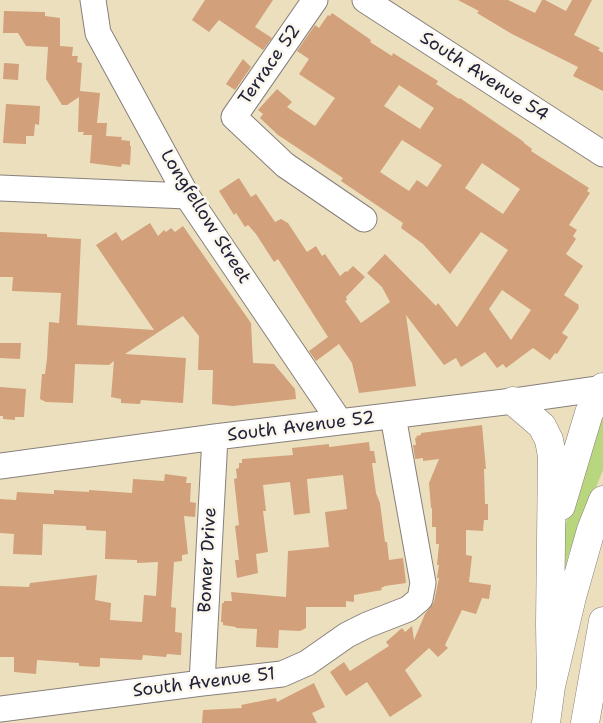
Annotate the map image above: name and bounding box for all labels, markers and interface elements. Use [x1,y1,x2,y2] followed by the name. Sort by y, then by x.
[235,21,305,109] street label: Terrace 52
[416,27,552,127] street label: South Avenue 54
[155,146,255,288] street label: Longfellow Street
[226,407,376,447] street label: South Avenue 52
[194,507,222,613] street label: Bomer Drive
[132,664,276,702] street label: South Avenue 51

